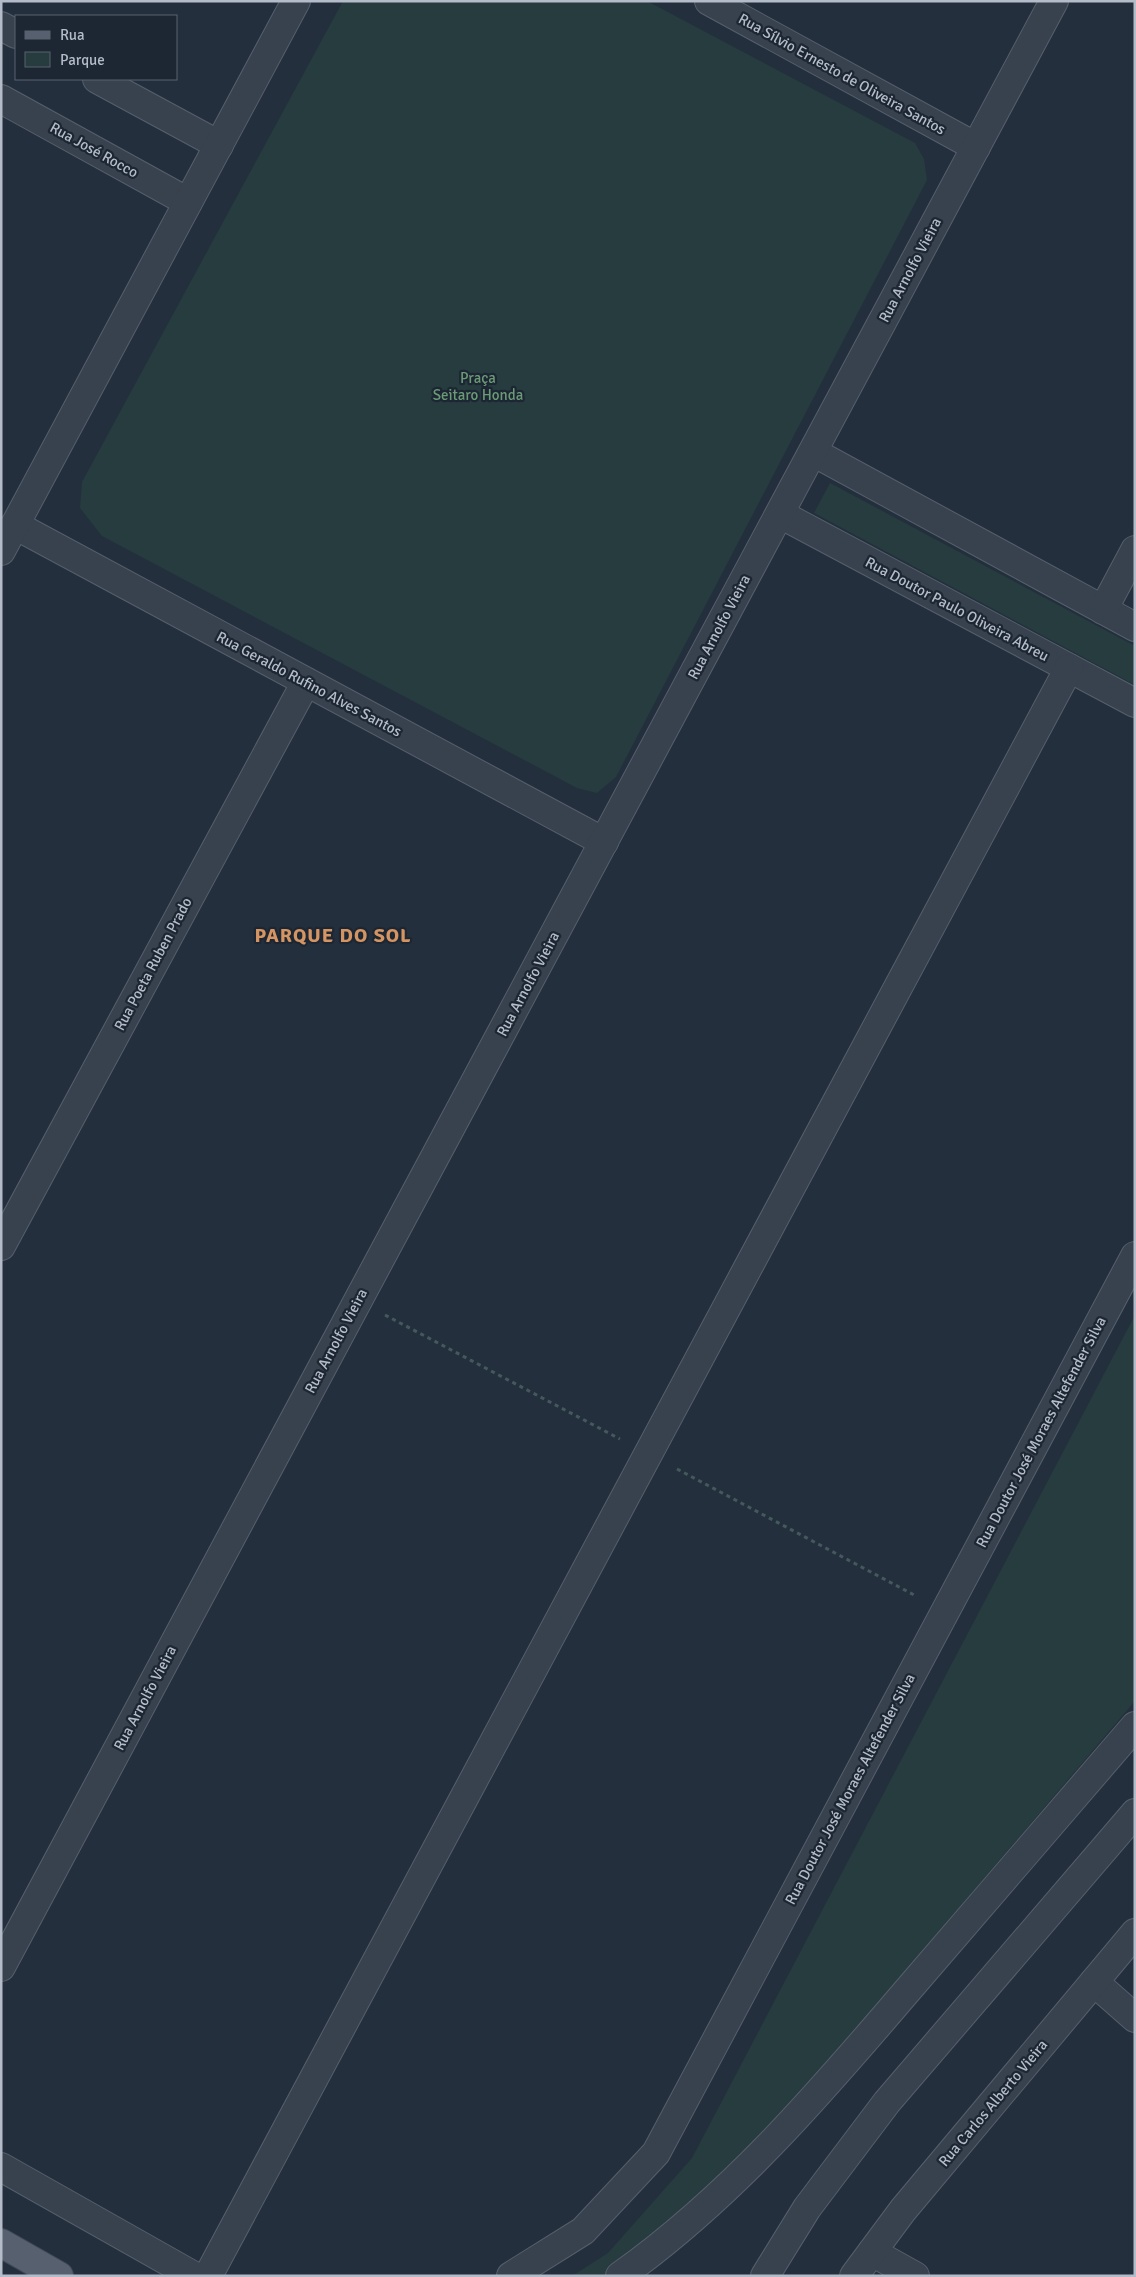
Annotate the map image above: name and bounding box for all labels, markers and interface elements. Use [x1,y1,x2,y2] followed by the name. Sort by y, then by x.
[735,9,949,139] street label: Rua Sílvio Ernesto de Oliveira Santos
[15,15,178,80] legend
[60,26,85,44] text: Rua
[60,51,105,69] text: Parque
[47,118,141,182] street label: Rua José Rocco
[875,215,945,325] street label: Rua Arnolfo Vieira
[433,369,523,404] park label: Praça Seitaro Honda
[862,553,1052,665] street label: Rua Doutor Paulo Oliveira Abreu
[684,572,754,682] street label: Rua Arnolfo Vieira
[213,627,405,741] street label: Rua Geraldo Rufino Alves Santos
[110,894,196,1034] street label: Rua Poeta Ruben Prado
[255,923,411,948] district label: PARQUE DO SOL
[493,929,563,1039] street label: Rua Arnolfo Vieira
[301,1286,371,1396] street label: Rua Arnolfo Vieira
[972,1313,1110,1551] street label: Rua Doutor José Moraes Altefender Silva
[110,1643,180,1753] street label: Rua Arnolfo Vieira
[781,1670,919,1908] street label: Rua Doutor José Moraes Altefender Silva
[935,2036,1051,2170] street label: Rua Carlos Alberto Vieira

